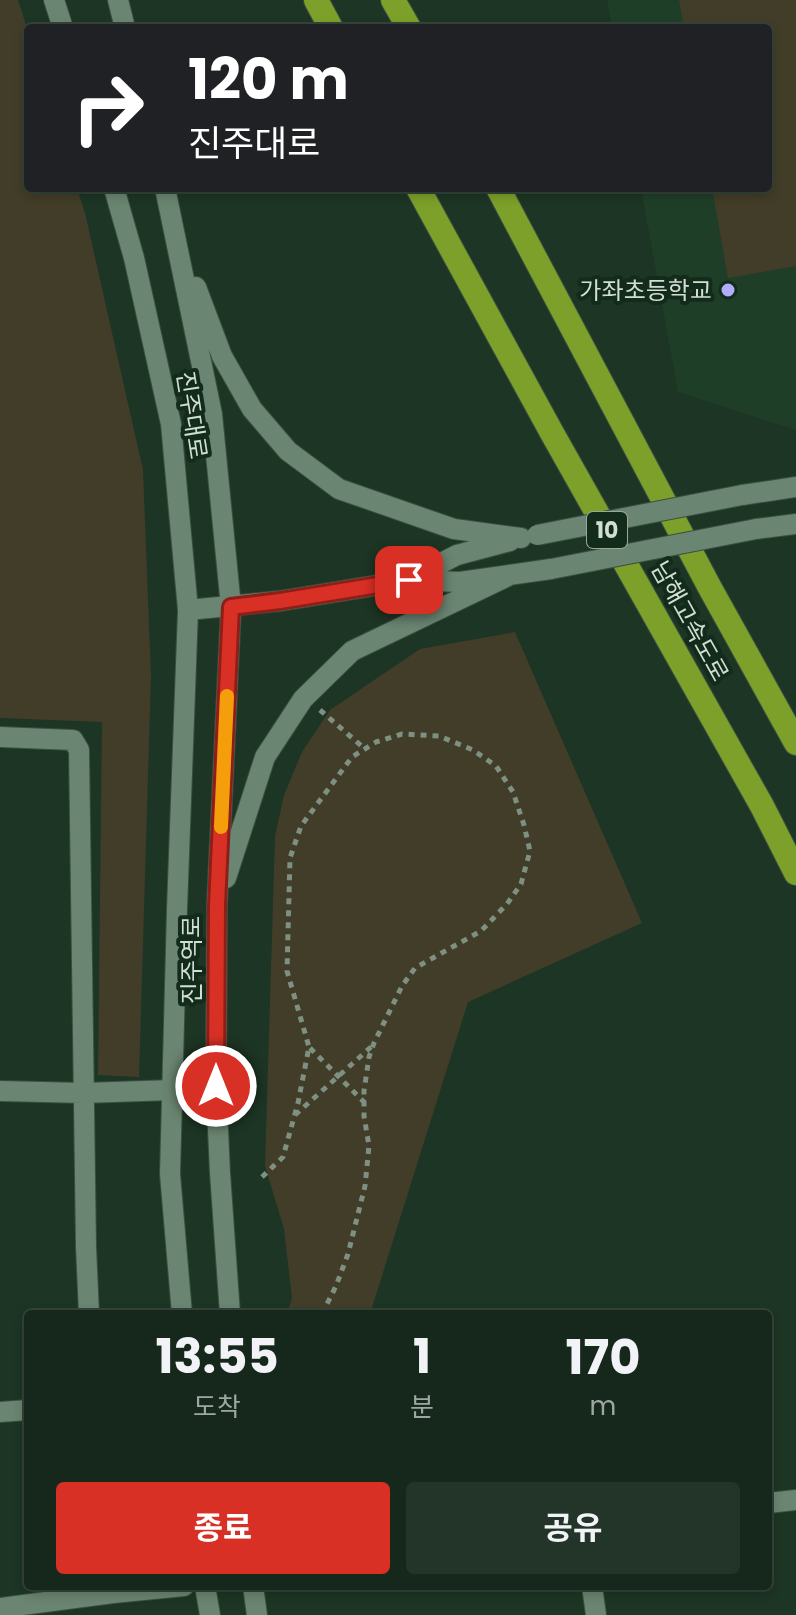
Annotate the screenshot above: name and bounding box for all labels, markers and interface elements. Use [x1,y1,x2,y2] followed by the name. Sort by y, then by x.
[188,40,349,119] text: 120 m
[56,56,160,160] icon: right
[188,118,320,169] text: 진주대로
[580,274,712,307] place label: 가좌초등학교
[719,281,737,299] marker: 가좌초등학교
[169,369,215,461] street label: 진주대로
[587,512,627,548] road number: 10
[375,546,443,614] pin
[643,555,737,687] street label: 남해고속도로
[387,558,431,602] icon: arrive
[175,916,208,1004] street label: 진주역로
[174,1044,258,1128] position arrow
[155,1323,279,1390] text: 13:55
[413,1323,431,1390] text: 1
[565,1324,640,1391] text: 170
[590,1388,616,1424] text: m
[193,1389,241,1425] text: 도착
[410,1389,434,1425] text: 분
[56,1482,390,1574] button: 종료
[406,1482,740,1574] button: 공유

